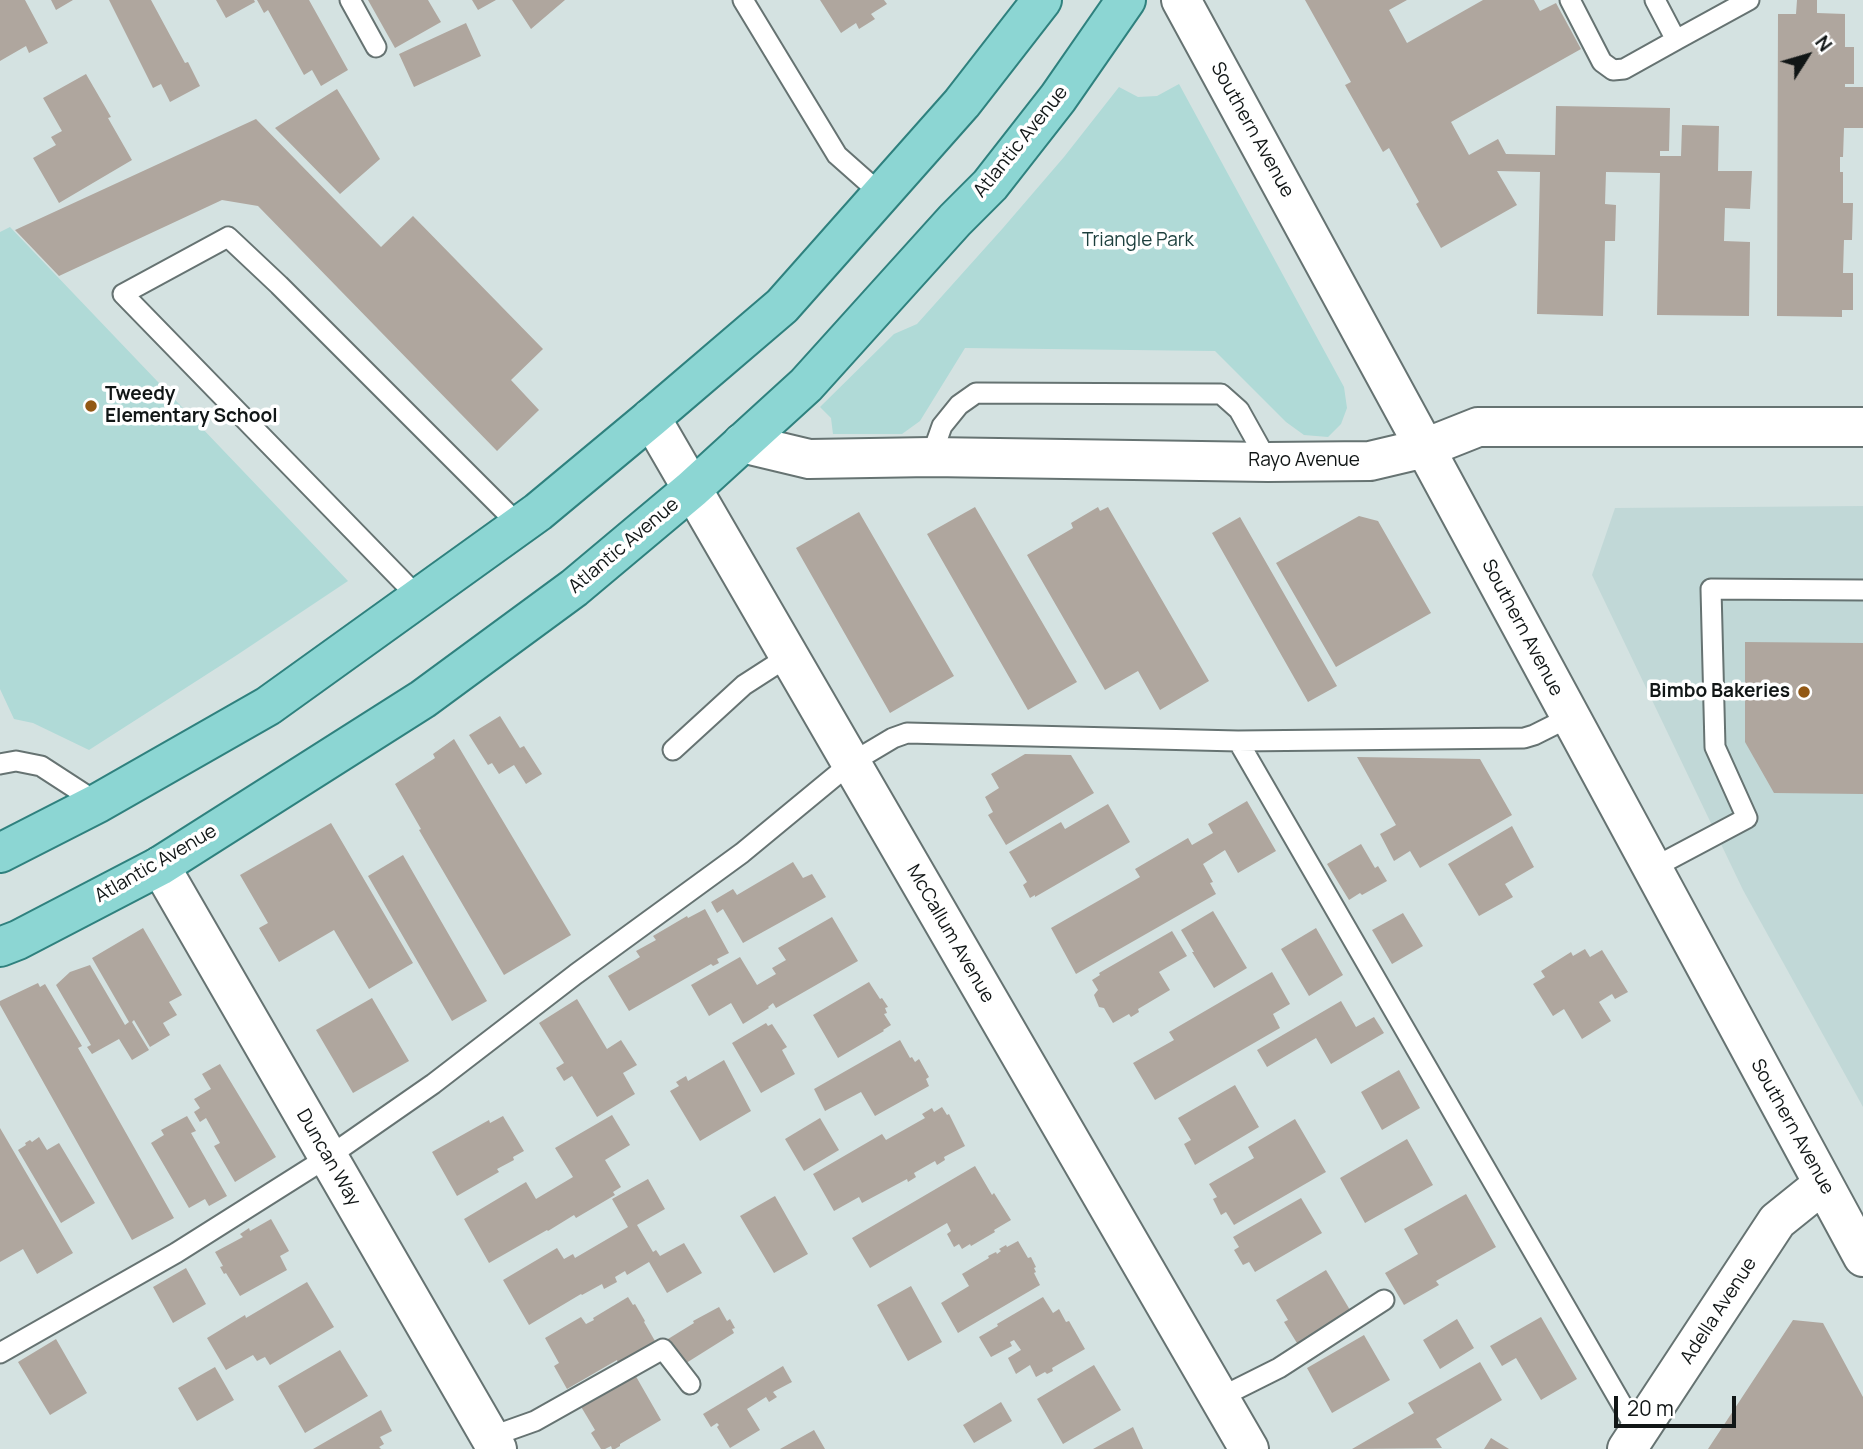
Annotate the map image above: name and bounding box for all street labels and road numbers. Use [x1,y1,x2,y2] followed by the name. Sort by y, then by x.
[1205,58,1299,202] street label: Southern Avenue
[969,82,1073,202] street label: Atlantic Avenue
[1248,450,1360,472] street label: Rayo Avenue
[564,493,684,599] street label: Atlantic Avenue
[1476,556,1568,700] street label: Southern Avenue
[91,820,221,908] street label: Atlantic Avenue
[901,861,999,1007] street label: McCallum Avenue
[1745,1055,1839,1199] street label: Southern Avenue
[291,1105,365,1211] street label: Duncan Way
[1676,1253,1762,1369] street label: Adella Avenue

